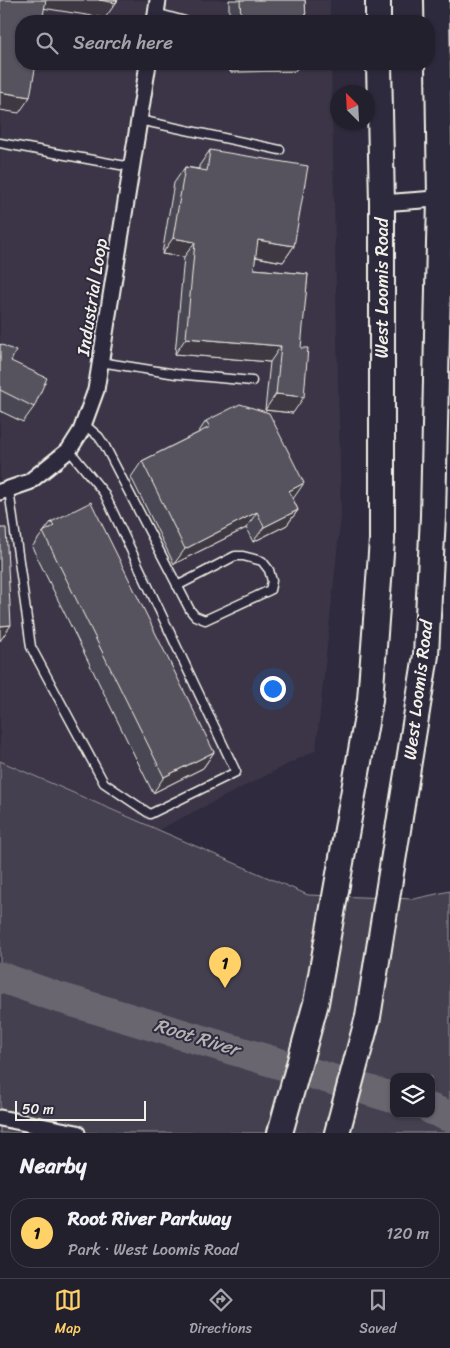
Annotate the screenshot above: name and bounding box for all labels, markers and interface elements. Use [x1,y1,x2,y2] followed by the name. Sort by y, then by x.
[15,15,435,70] search box
[73,26,173,59] text: Search here
[33,29,61,57] icon: search
[330,85,375,130] north arrow
[366,216,398,358] street label: West Loomis Road
[67,235,117,359] street label: Industrial Loop
[394,617,443,762] street label: West Loomis Road
[260,676,286,702] your location
[209,947,241,988] pin: 1
[150,1008,247,1066] water label: Root River
[390,1073,435,1118] map controls
[390,1073,435,1118] button: layers
[22,1097,54,1122] text: 50 m
[15,1098,146,1121] scale bar
[20,1147,86,1185] text: Nearby
[68,1202,231,1235] text: Root River Parkway
[34,1219,40,1248] text: 1
[386,1219,429,1248] text: 120 m
[68,1235,238,1264] text: Park · West Loomis Road
[54,1286,82,1341] tab: Map
[189,1286,252,1341] tab: Directions
[359,1286,396,1341] tab: Saved

